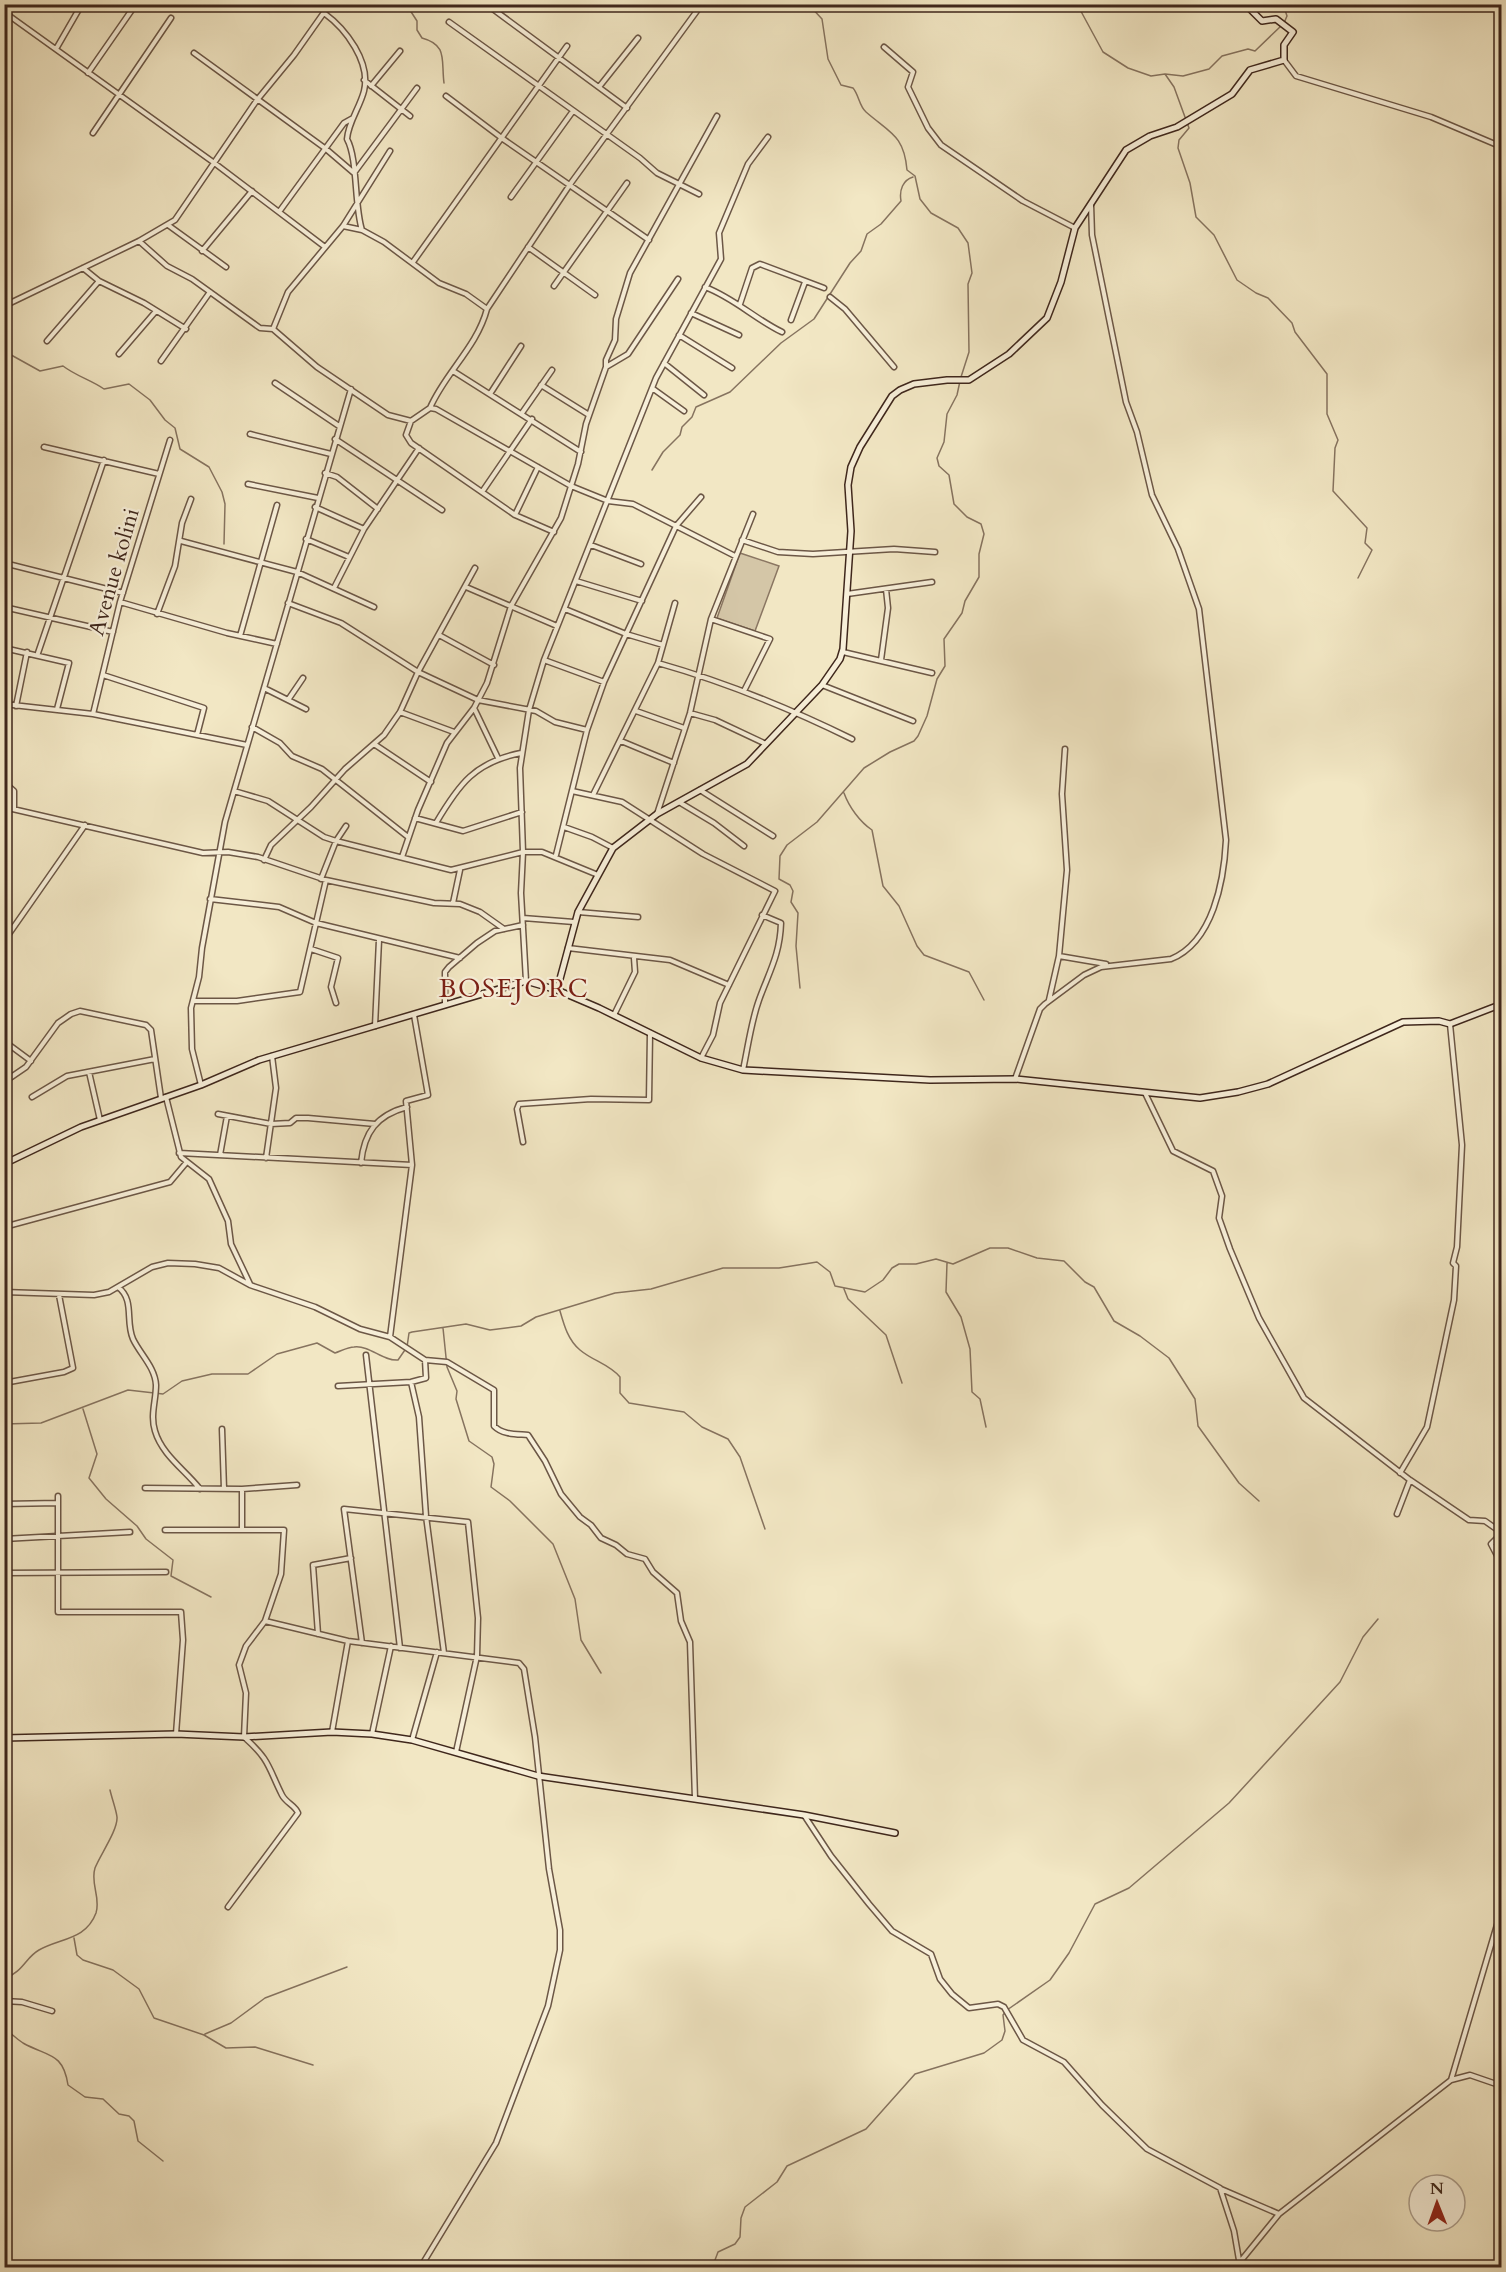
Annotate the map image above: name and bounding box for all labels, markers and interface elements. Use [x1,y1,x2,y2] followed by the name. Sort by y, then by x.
[81,505,147,639] street label: Avenue kolini
[439,971,589,1006] district label: BOSEJORC
[1407,2173,1467,2233] north arrow
[1430,2178,1444,2200] text: N

